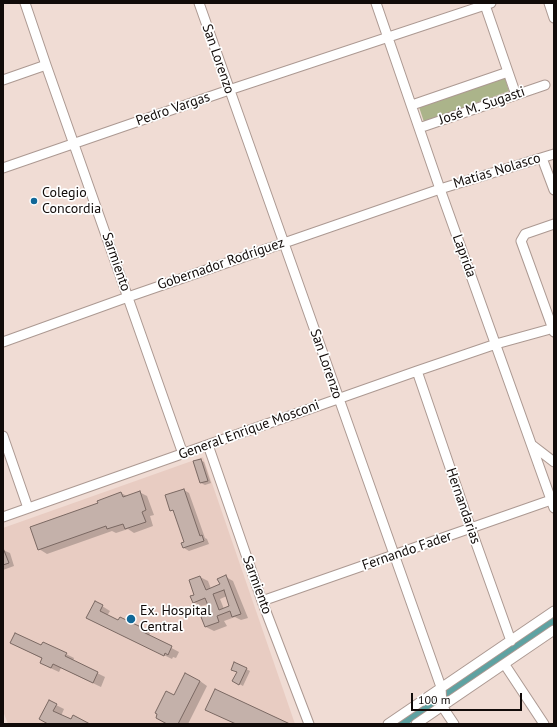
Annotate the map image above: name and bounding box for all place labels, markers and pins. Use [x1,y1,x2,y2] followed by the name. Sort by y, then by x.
[42,185,101,218] place label: Colegio Concordia
[29,196,39,206] marker: Colegio Concordia
[140,603,211,636] place label: Ex. Hospital Central
[125,613,137,625] marker: Ex. Hospital Central

